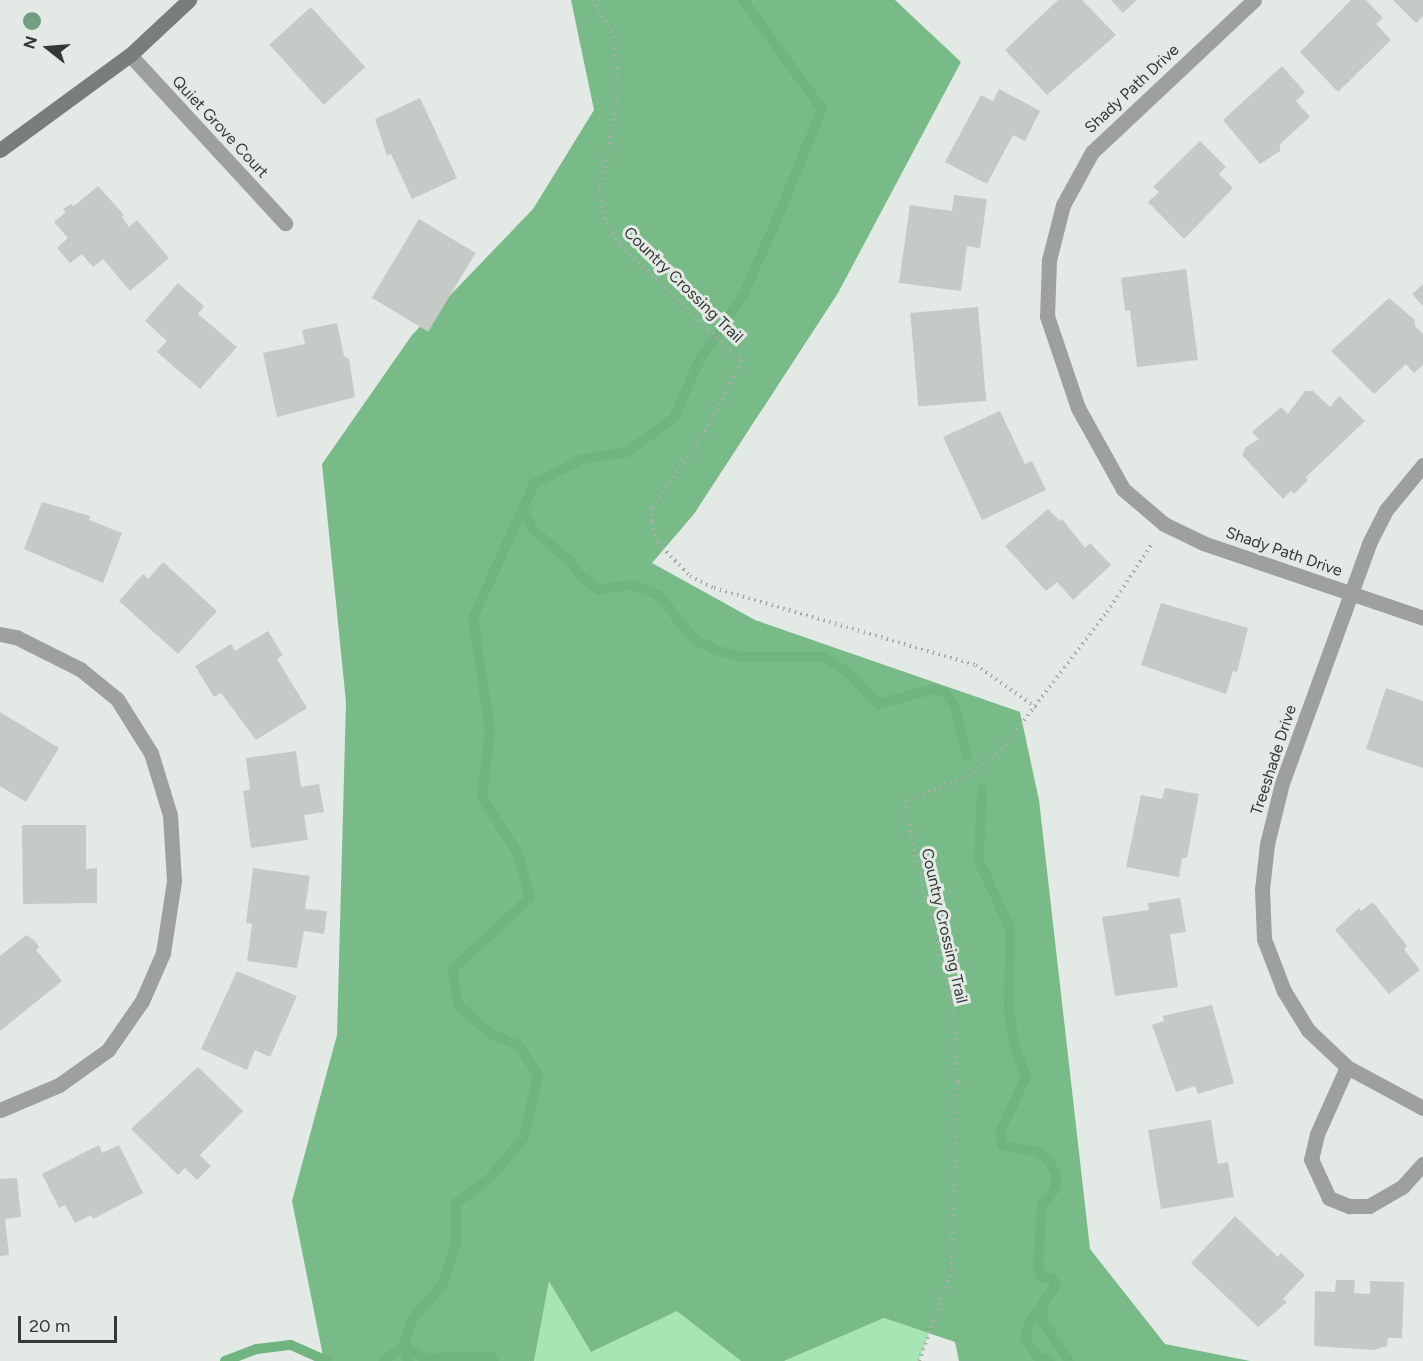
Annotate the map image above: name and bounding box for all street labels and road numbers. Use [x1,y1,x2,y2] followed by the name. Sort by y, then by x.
[1081,40,1183,138] street label: Shady Path Drive
[168,72,272,182] street label: Quiet Grove Court
[619,223,747,347] street label: Country Crossing Trail
[1223,523,1345,581] street label: Shady Path Drive
[1247,703,1301,817] street label: Treeshade Drive
[917,847,971,1005] street label: Country Crossing Trail

